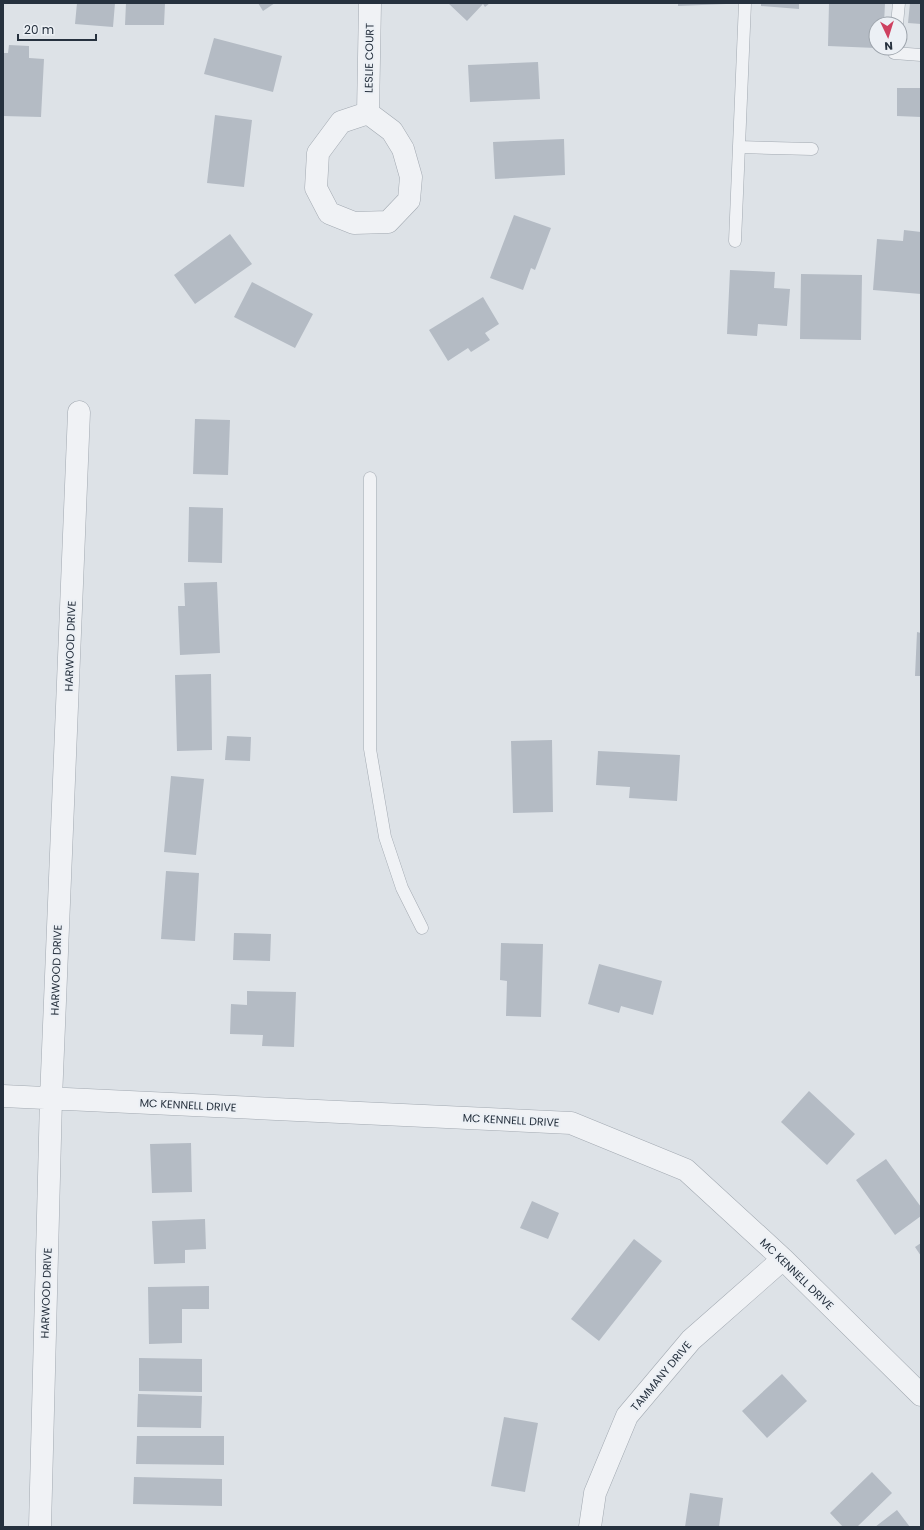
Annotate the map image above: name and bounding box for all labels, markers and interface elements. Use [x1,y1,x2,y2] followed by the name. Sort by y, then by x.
[18,16,96,42] scale bar
[868,16,908,56] north arrow
[24,21,54,38] text: 20 m
[360,23,378,93] street label: LESLIE COURT
[884,38,893,54] text: N
[60,600,80,692] street label: HARWOOD DRIVE
[46,924,66,1016] street label: HARWOOD DRIVE
[139,1094,237,1116] street label: MC KENNELL DRIVE
[462,1109,560,1131] street label: MC KENNELL DRIVE
[757,1235,837,1313] street label: MC KENNELL DRIVE
[36,1247,56,1339] street label: HARWOOD DRIVE
[627,1338,695,1414] street label: TAMMANY DRIVE

